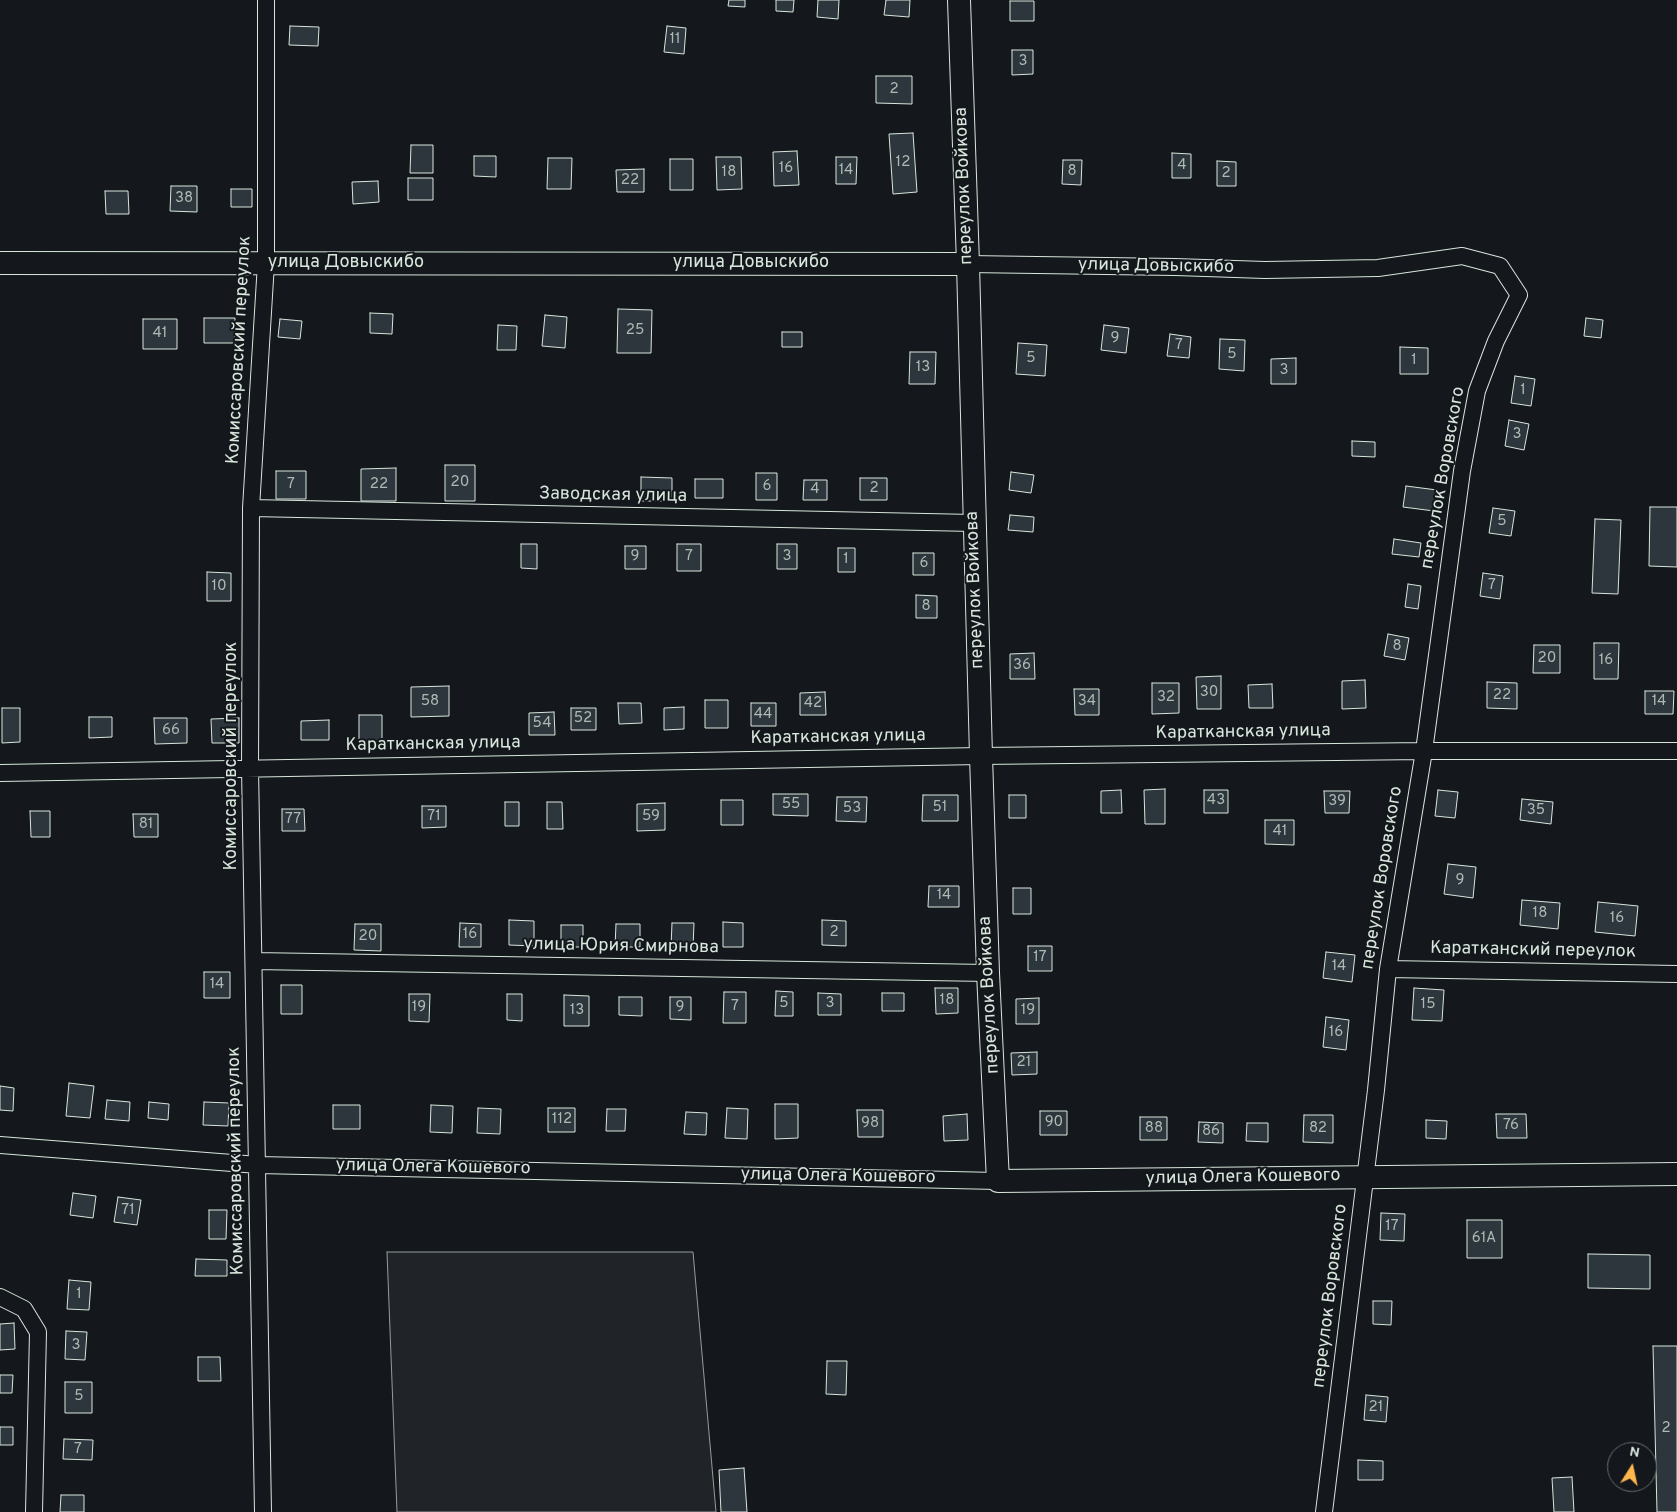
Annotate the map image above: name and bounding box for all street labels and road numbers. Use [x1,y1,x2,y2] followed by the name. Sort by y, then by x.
[951,107,979,265] street label: переулок Войкова
[223,235,257,465] street label: Комиссаровский переулок
[268,252,424,274] street label: улица Довыскибо
[673,252,829,274] street label: улица Довыскибо
[1078,255,1234,279] street label: улица Довыскибо
[1417,385,1471,571] street label: переулок Воровского
[539,484,687,508] street label: Заводская улица
[962,511,990,669] street label: переулок Войкова
[221,642,243,870] street label: Комиссаровский переулок
[1155,721,1331,745] street label: Каратканская улица
[750,726,926,750] street label: Каратканская улица
[345,733,521,757] street label: Каратканская улица
[1358,785,1408,971] street label: переулок Воровского
[975,916,1005,1074] street label: переулок Войкова
[523,934,719,960] street label: улица Юрия Смирнова
[1430,938,1636,964] street label: Каратканский переулок
[224,1046,250,1276] street label: Комиссаровский переулок
[335,1156,531,1180] street label: улица Олега Кошевого
[740,1165,936,1189] street label: улица Олега Кошевого
[1145,1166,1341,1190] street label: улица Олега Кошевого
[1309,1203,1353,1389] street label: переулок Воровского

